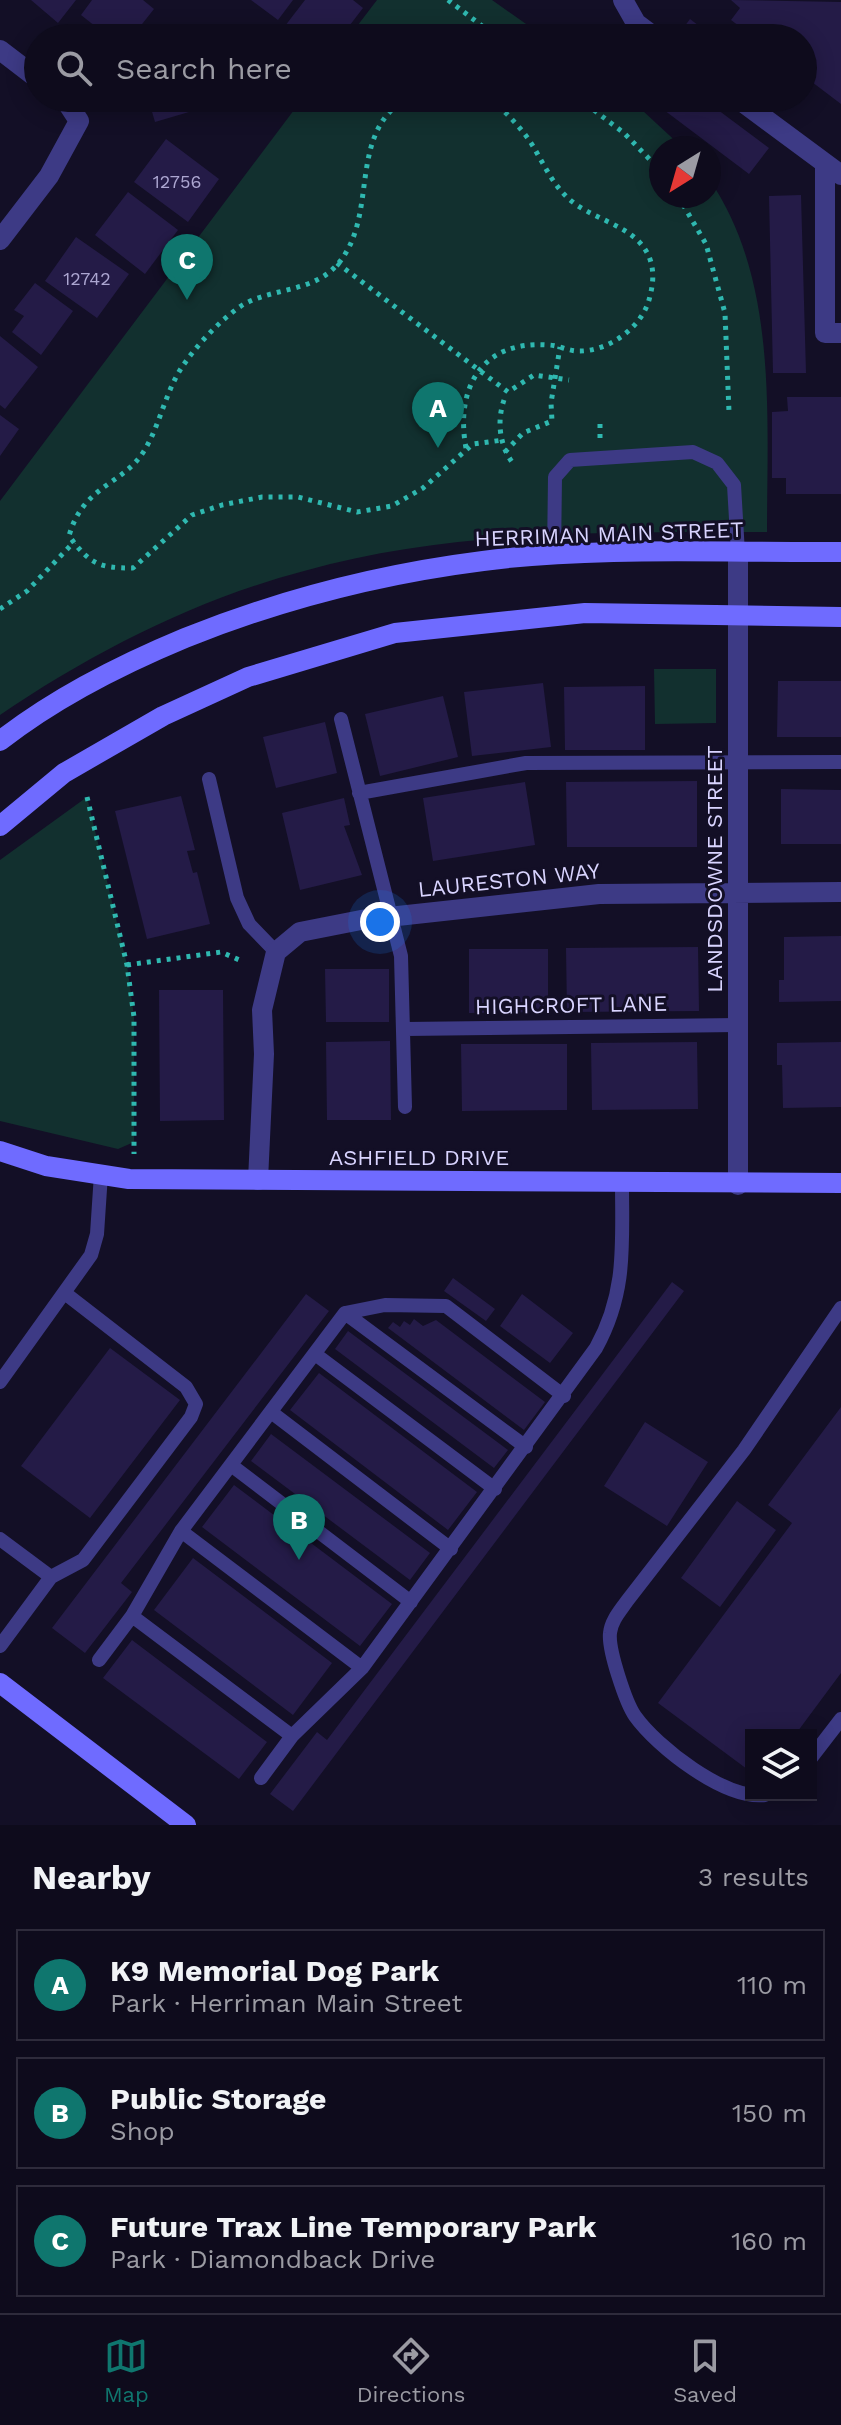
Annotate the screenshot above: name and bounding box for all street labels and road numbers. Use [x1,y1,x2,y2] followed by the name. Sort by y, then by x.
[474,517,744,551] street label: HERRIMAN MAIN STREET
[702,745,727,993] street label: LANDSDOWNE STREET
[417,858,602,902] street label: LAURESTON WAY
[475,991,667,1019] street label: HIGHCROFT LANE
[329,1145,509,1170] street label: ASHFIELD DRIVE

